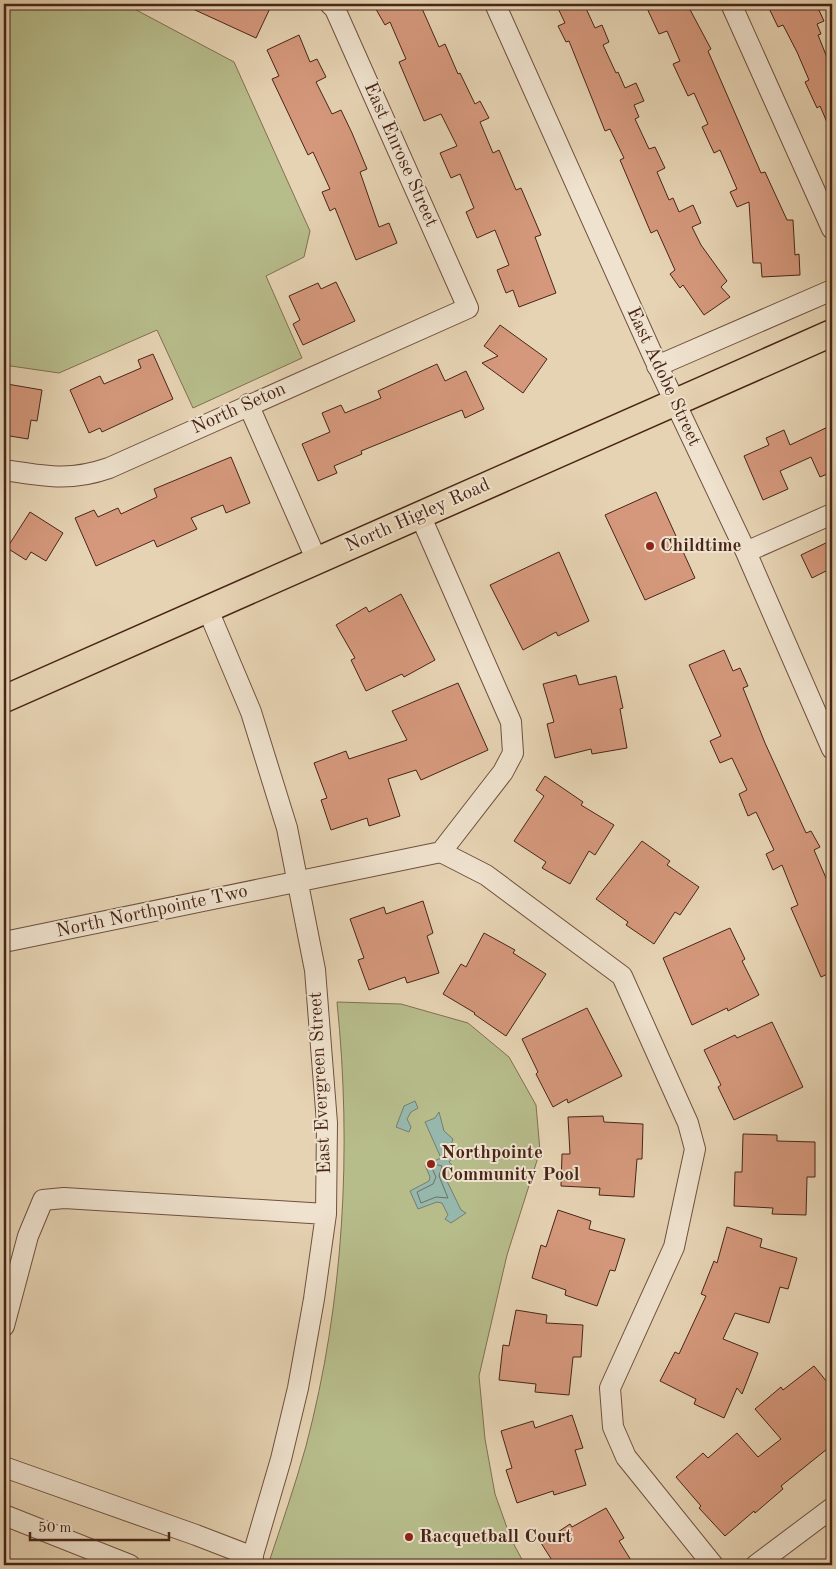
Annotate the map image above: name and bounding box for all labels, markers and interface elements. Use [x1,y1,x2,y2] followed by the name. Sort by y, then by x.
[360,80,440,230] street label: East Enrose Street
[623,305,703,449] street label: East Adobe Street
[189,380,289,438] street label: North Seton
[343,476,493,556] street label: North Higley Road
[660,537,742,556] place label: Childtime
[644,540,656,552] marker: Childtime
[55,882,249,942] street label: North Northpointe Two
[307,991,335,1175] street label: East Evergreen Street
[441,1144,580,1185] place label: Northpointe Community Pool
[425,1158,437,1170] marker: Northpointe Community Pool
[30,1509,169,1541] scale bar
[38,1521,72,1536] text: 50 m
[419,1528,572,1547] place label: Racquetball Court
[403,1531,415,1543] marker: Racquetball Court

